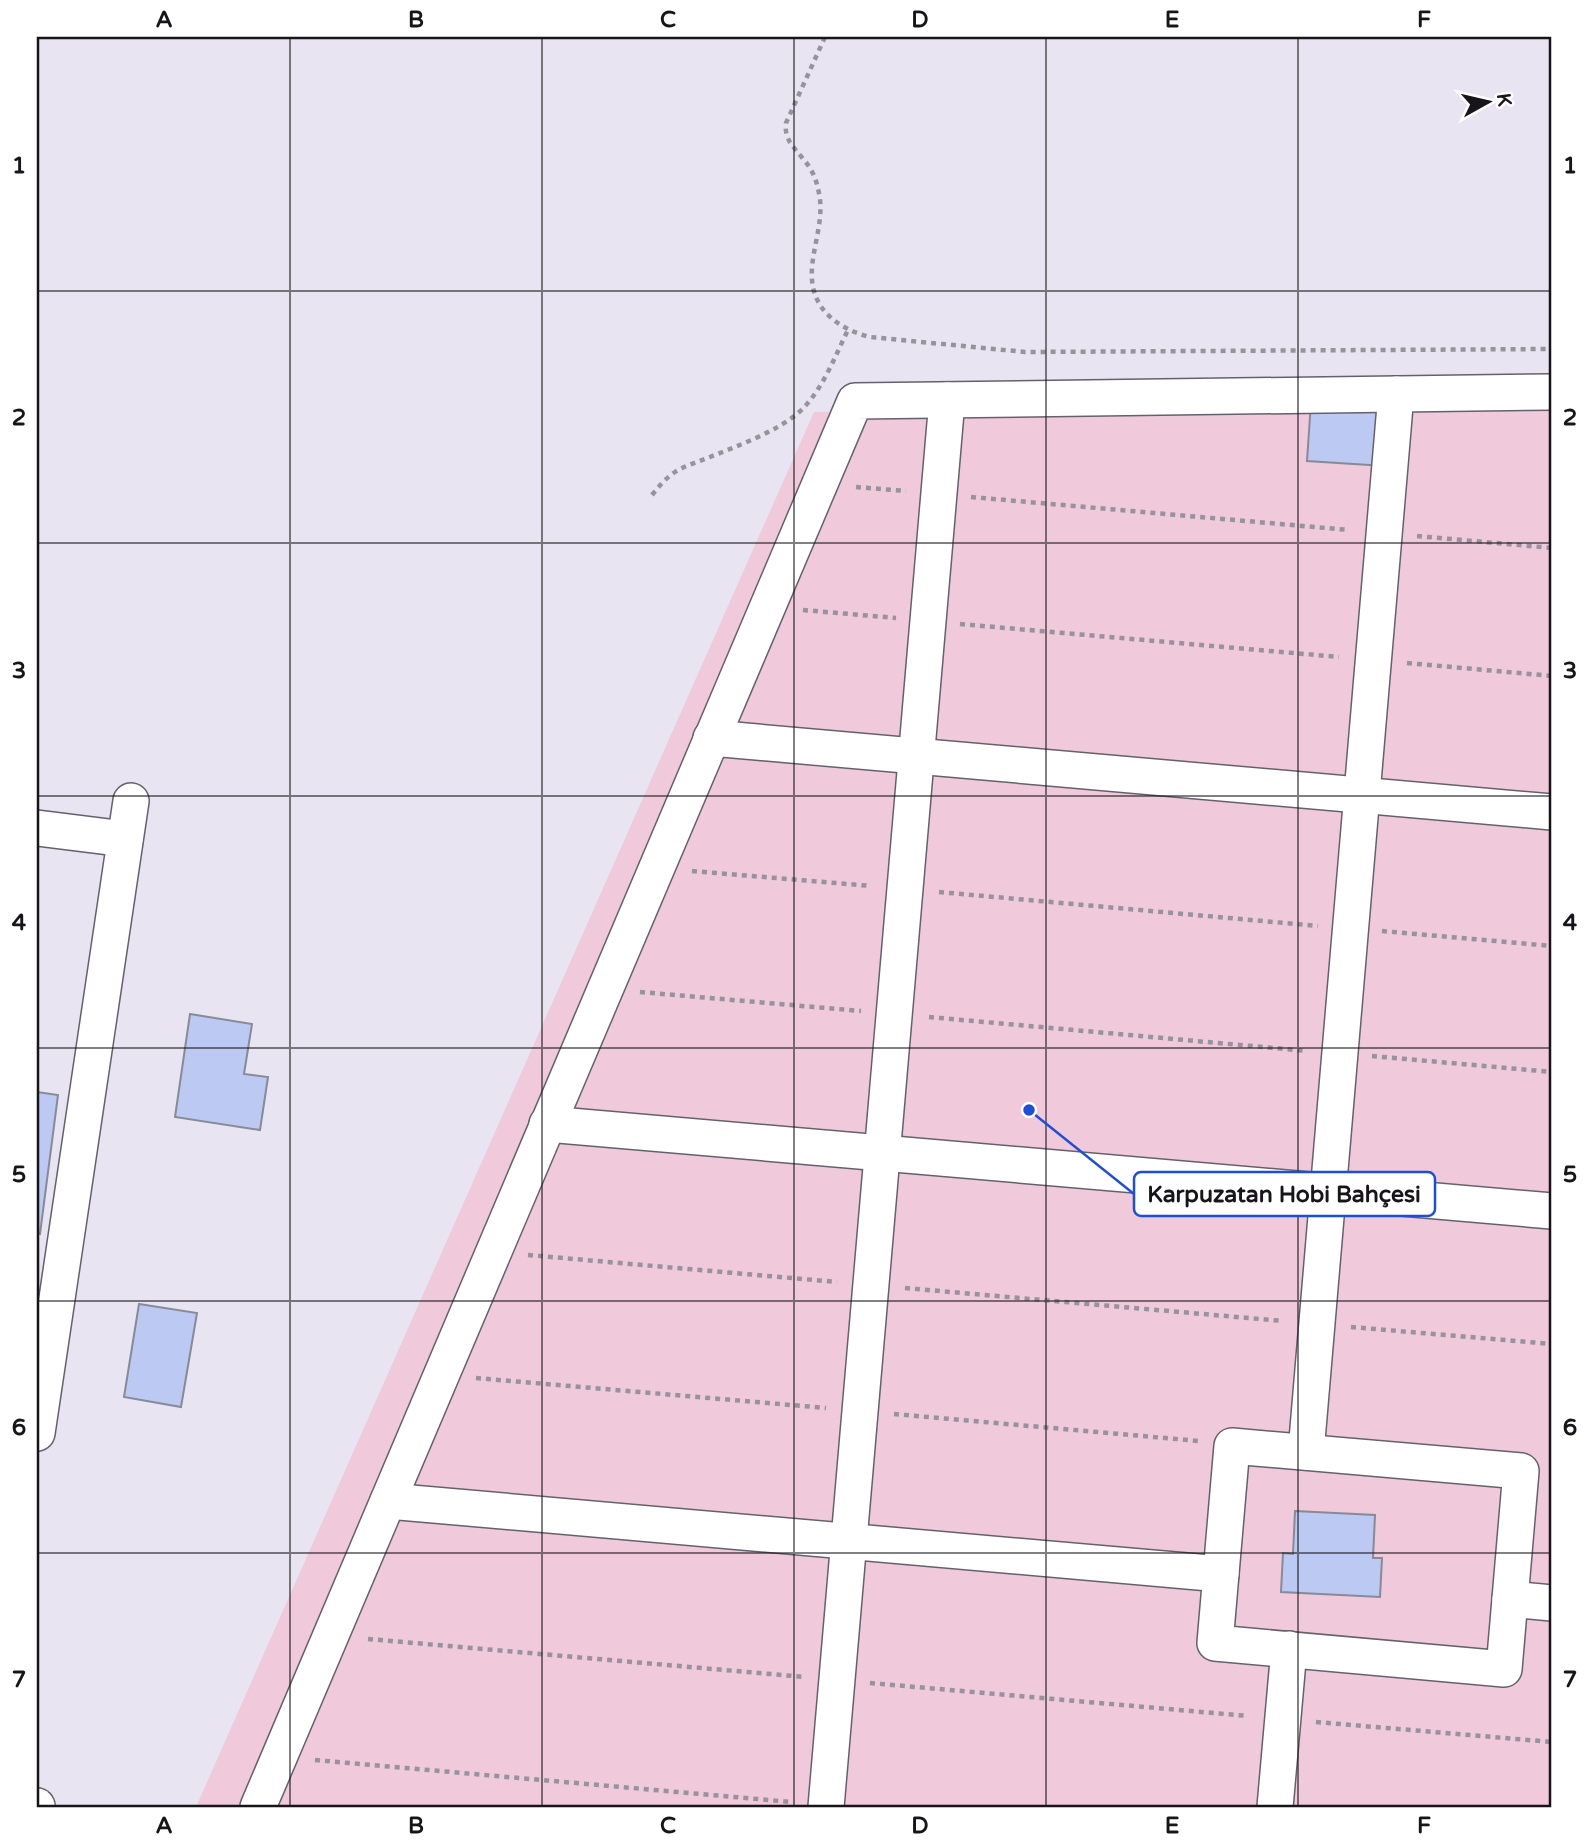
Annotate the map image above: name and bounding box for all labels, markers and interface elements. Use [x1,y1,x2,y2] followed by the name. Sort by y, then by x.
[155,6,173,34] text: A
[408,6,424,34] text: B
[660,6,676,34] text: C
[911,6,929,34] text: D
[1165,6,1179,34] text: E
[1417,6,1431,34] text: F
[1452,66,1522,136] north arrow
[1492,92,1516,108] text: K
[12,152,26,180] text: 1
[1563,152,1577,180] text: 1
[12,404,26,432] text: 2
[1563,404,1577,432] text: 2
[12,657,26,685] text: 3
[1563,657,1577,685] text: 3
[12,909,27,937] text: 4
[1563,909,1578,937] text: 4
[12,1161,26,1189] text: 5
[1563,1161,1577,1189] text: 5
[1134,1172,1435,1216] callout: Karpuzatan Hobi Bahçesi
[1147,1181,1421,1209] text: Karpuzatan Hobi Bahçesi
[12,1414,26,1442] text: 6
[1563,1414,1577,1442] text: 6
[12,1666,26,1694] text: 7
[1563,1666,1577,1694] text: 7
[155,1812,173,1840] text: A
[408,1812,424,1840] text: B
[660,1812,676,1840] text: C
[911,1812,929,1840] text: D
[1165,1812,1179,1840] text: E
[1417,1812,1431,1840] text: F

